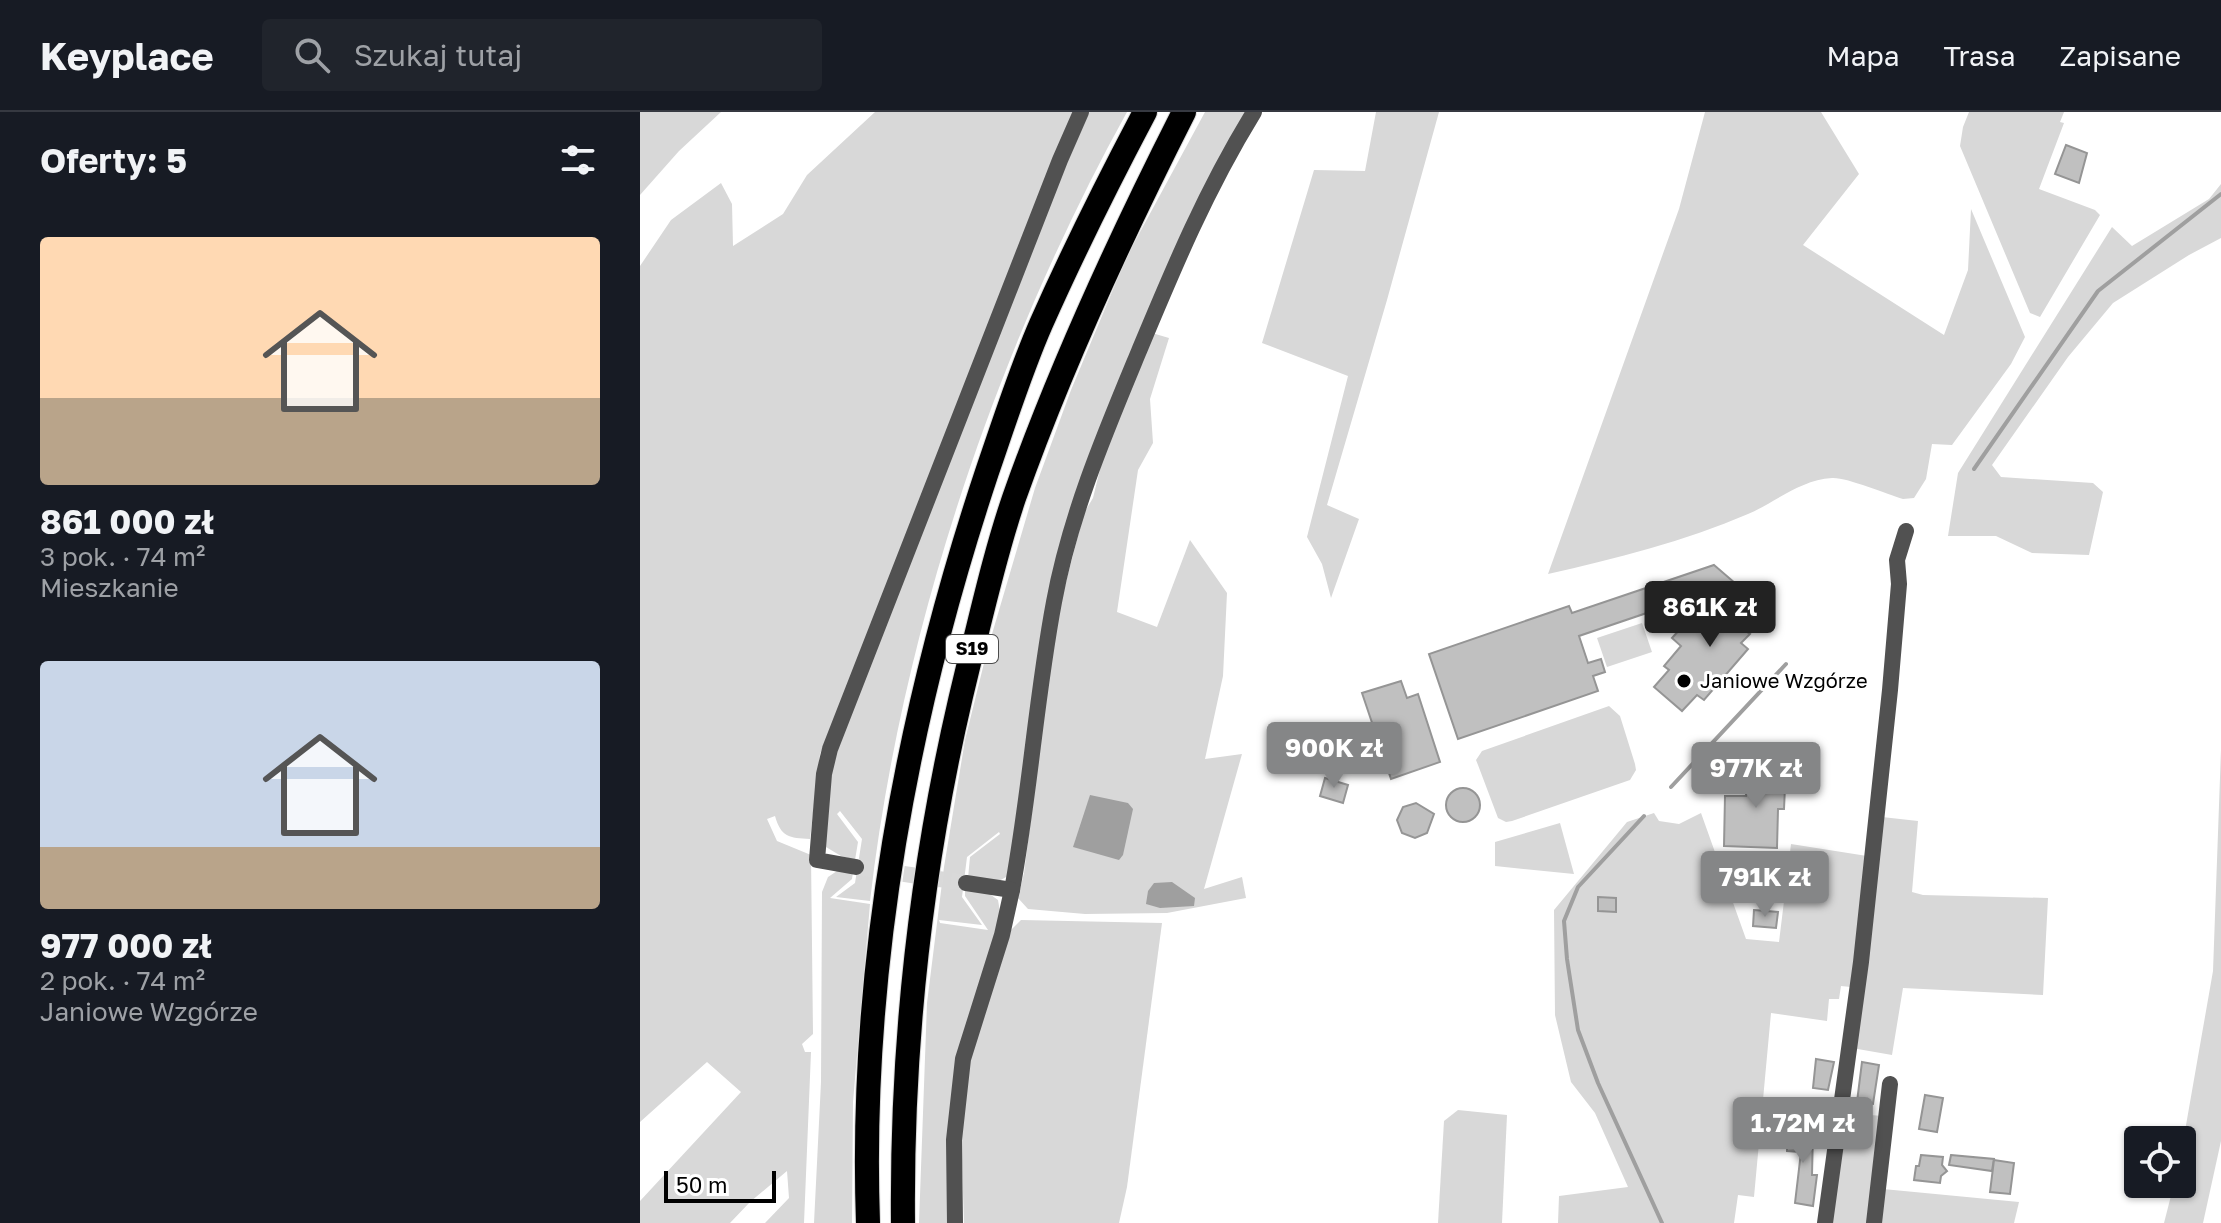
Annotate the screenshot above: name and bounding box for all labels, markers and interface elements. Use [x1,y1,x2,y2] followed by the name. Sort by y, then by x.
[262,19,822,91] search box
[40,33,214,78] text: Keyplace
[290,33,334,77] icon: search
[354,37,522,73] text: Szukaj tutaj
[1827,39,1900,72] text: Mapa
[1944,39,2016,72] text: Trasa
[2060,39,2181,72] text: Zapisane
[556,138,600,182] icon: filters
[40,140,187,180] text: Oferty: 5
[248,289,392,433] icon: home
[40,501,214,541] text: 861 000 zł
[40,541,205,572] text: 3 pok. · 74 m²
[40,572,179,603] text: Mieszkanie
[1636,581,1784,649] pin: 861K zł
[1663,591,1757,622] text: 861K zł
[946,635,998,663] road number: S19
[1700,668,1868,692] place label: Janiowe Wzgórze
[1675,672,1693,690] marker: Janiowe Wzgórze
[248,713,392,857] icon: home
[1260,722,1408,790] pin: 900K zł
[1285,732,1383,763] text: 900K zł
[1682,742,1830,810] pin: 977K zł
[1709,752,1803,783] text: 977K zł
[1691,851,1839,919] pin: 791K zł
[1719,861,1811,892] text: 791K zł
[40,925,212,965] text: 977 000 zł
[40,965,205,996] text: 2 pok. · 74 m²
[40,996,258,1027] text: Janiowe Wzgórze
[1720,1097,1886,1165] pin: 1.72M zł
[1751,1107,1855,1138] text: 1.72M zł
[2124,1126,2196,1198] map controls
[2124,1126,2196,1198] button: locate
[664,1167,776,1203] scale bar
[676,1171,727,1198] text: 50 m

